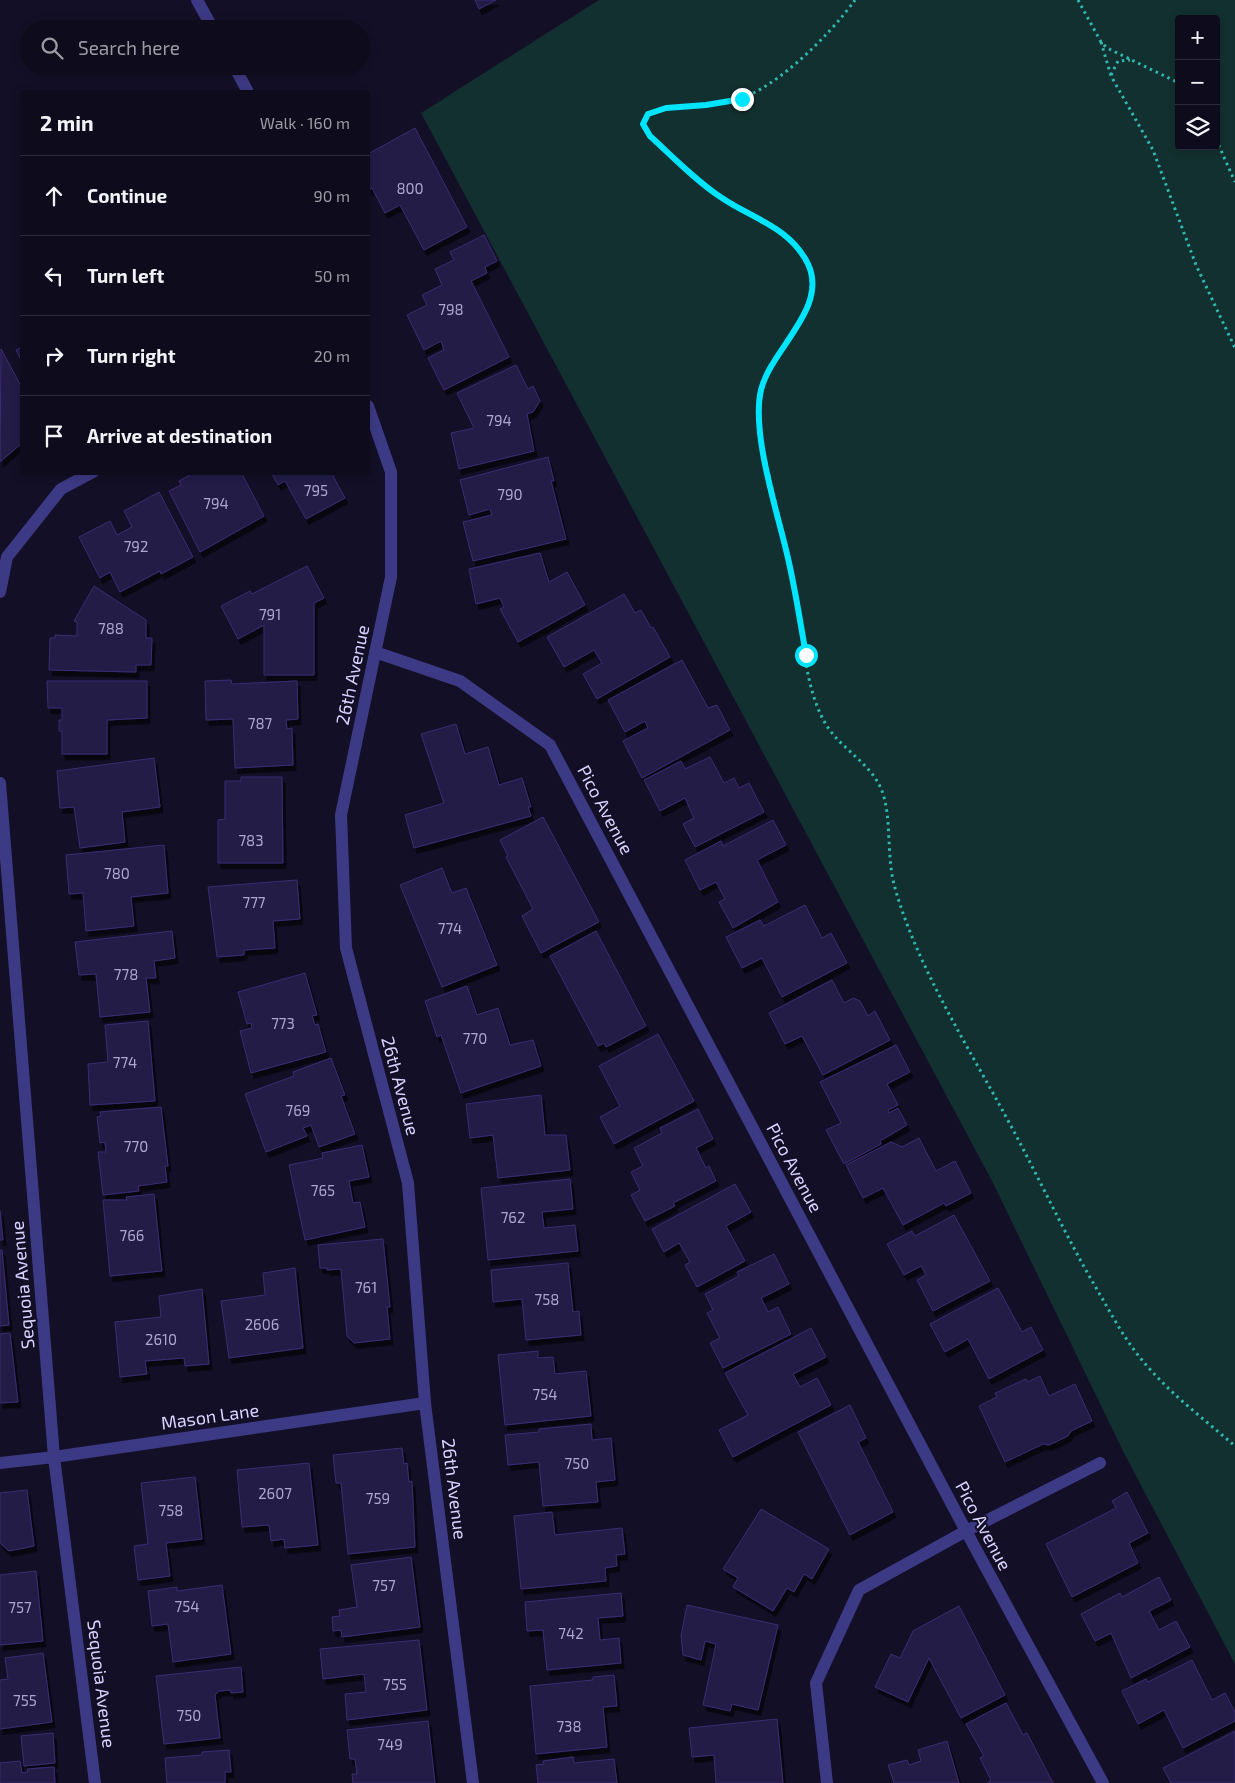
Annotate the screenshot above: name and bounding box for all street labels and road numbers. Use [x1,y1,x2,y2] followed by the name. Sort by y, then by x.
[331,623,373,727] street label: 26th Avenue
[573,761,639,858] street label: Pico Avenue
[377,1034,425,1138] street label: 26th Avenue
[762,1119,828,1216] street label: Pico Avenue
[5,1220,39,1350] street label: Sequoia Avenue
[159,1398,260,1434] street label: Mason Lane
[438,1437,472,1541] street label: 26th Avenue
[951,1477,1017,1574] street label: Pico Avenue
[83,1619,121,1749] street label: Sequoia Avenue

